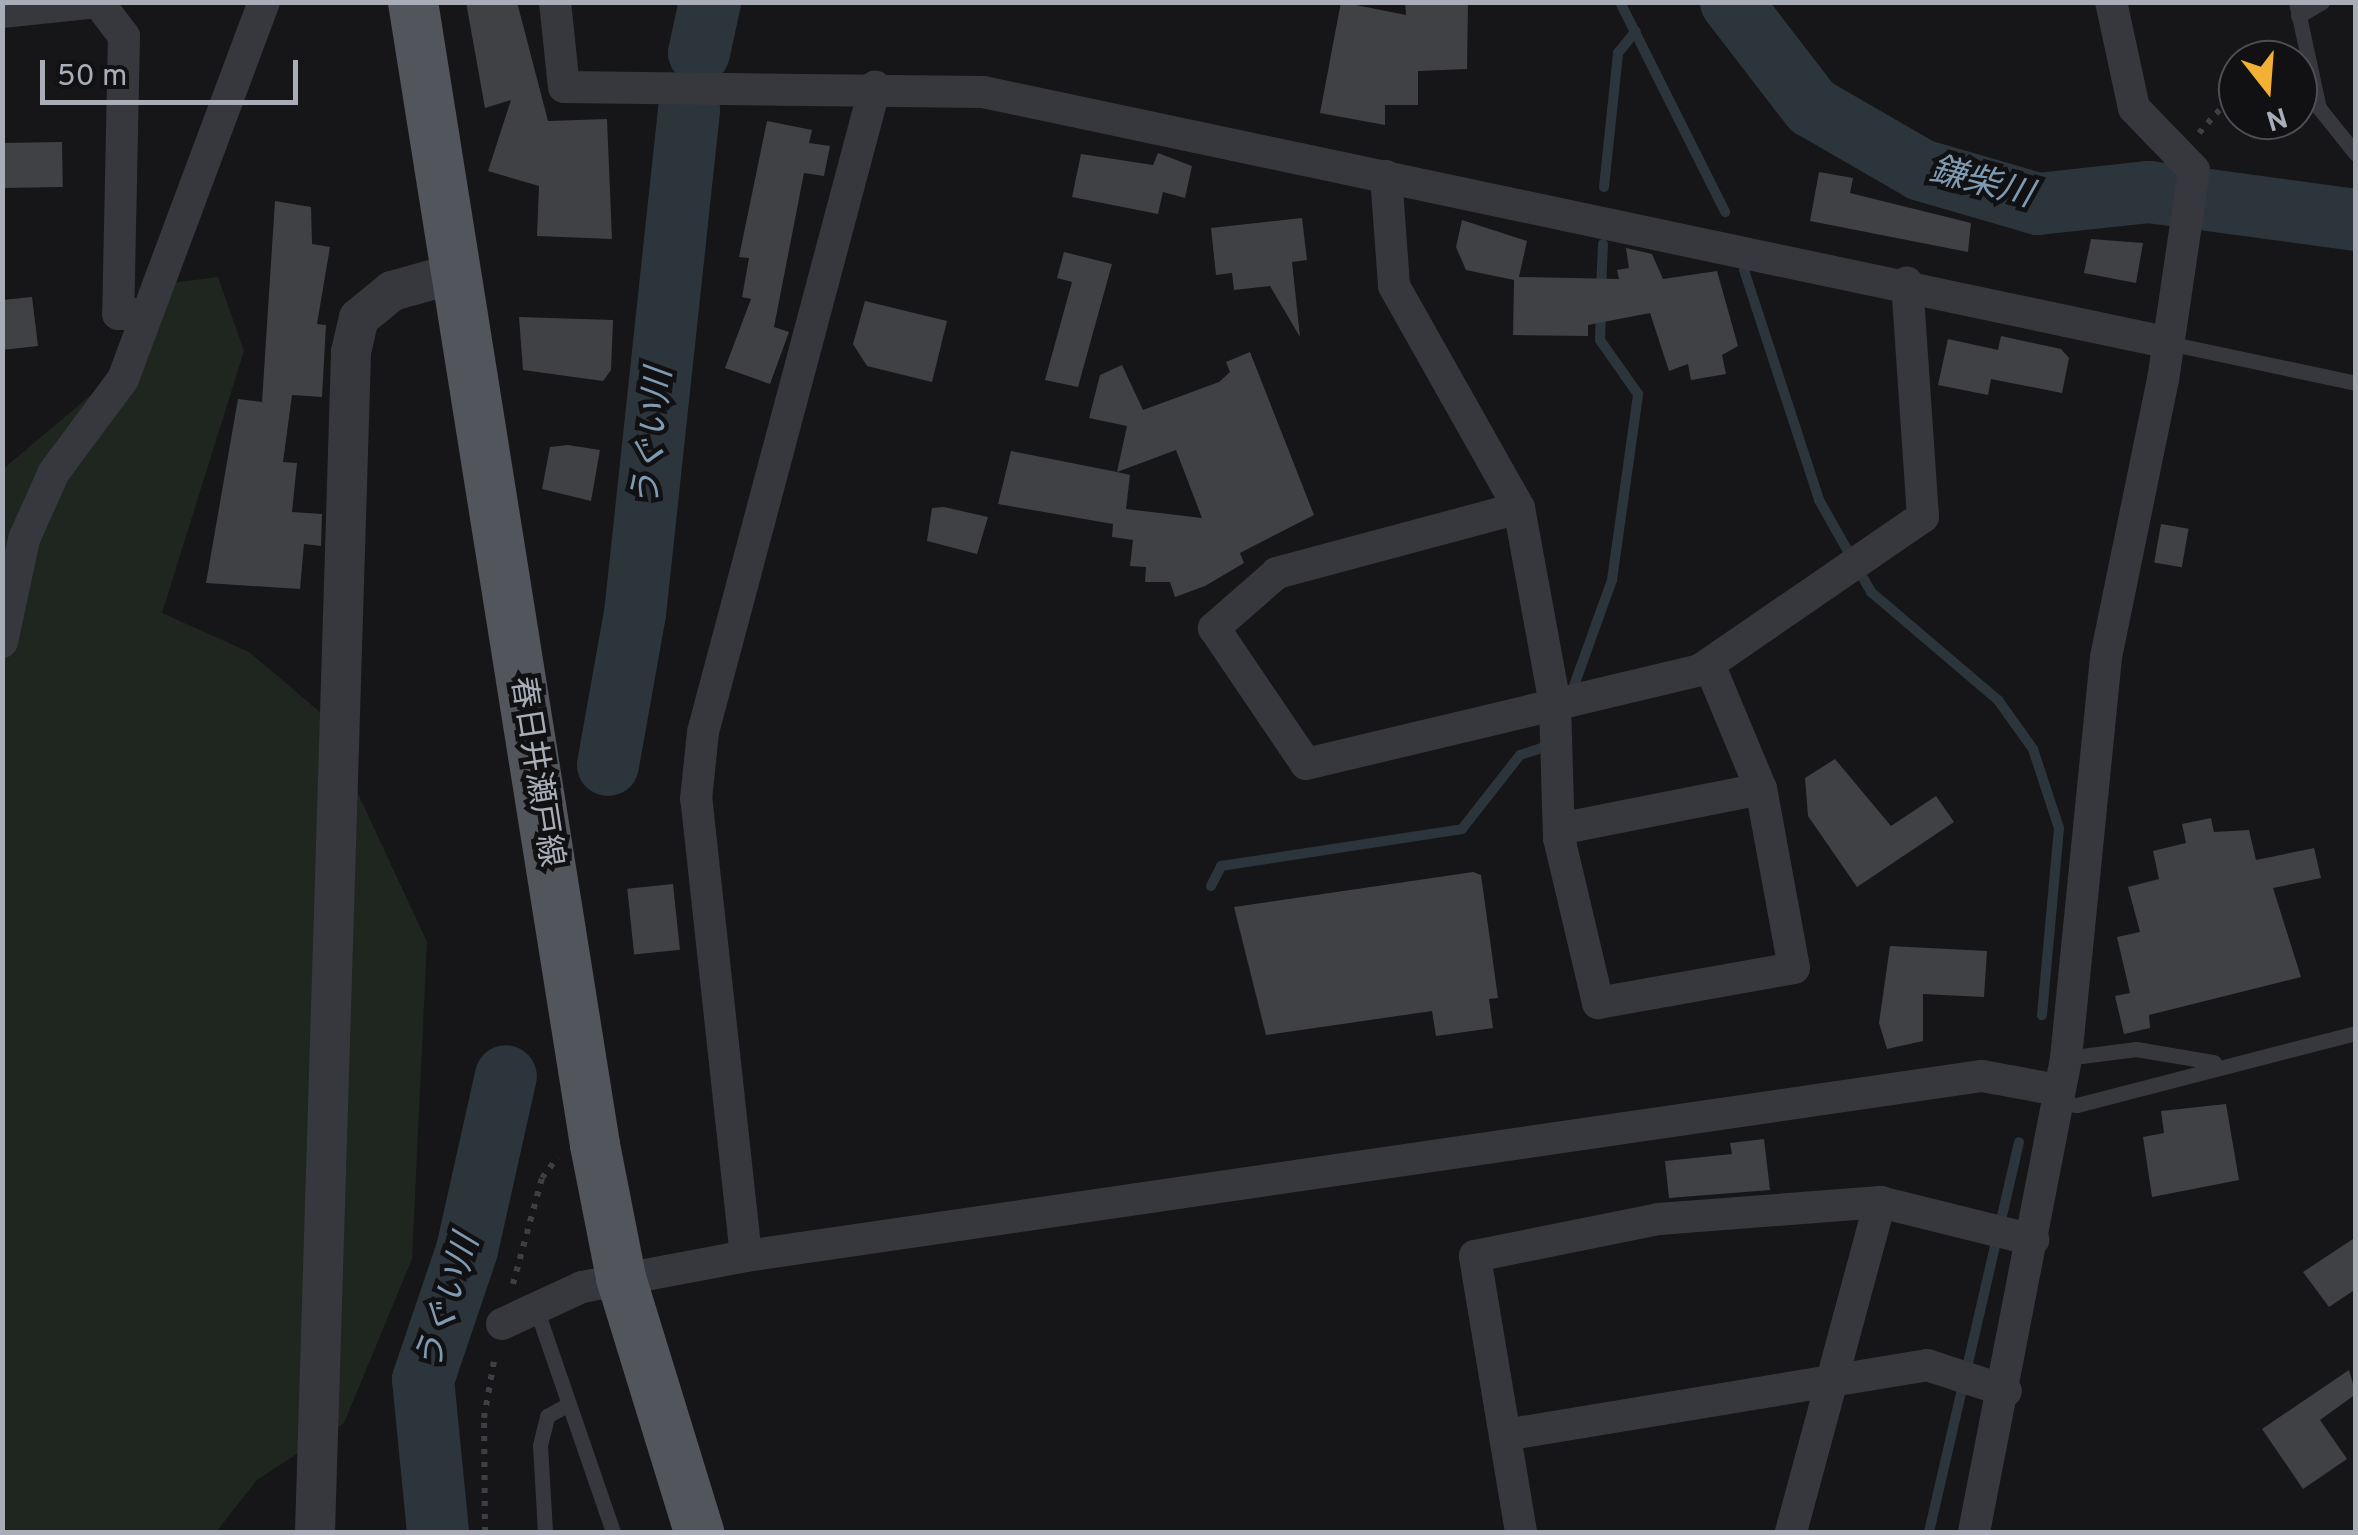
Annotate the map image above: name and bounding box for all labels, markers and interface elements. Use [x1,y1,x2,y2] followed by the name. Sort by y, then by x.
[45,40,302,102] scale bar
[2218,40,2318,140] north arrow
[57,59,127,96] text: 50 m
[2261,97,2291,137] text: N
[1925,150,2037,218] water label: 鎌柴川
[626,366,682,510] water label: うぐい川
[501,674,569,870] street label: 春日井瀬戸線
[408,1230,490,1376] water label: うぐい川

